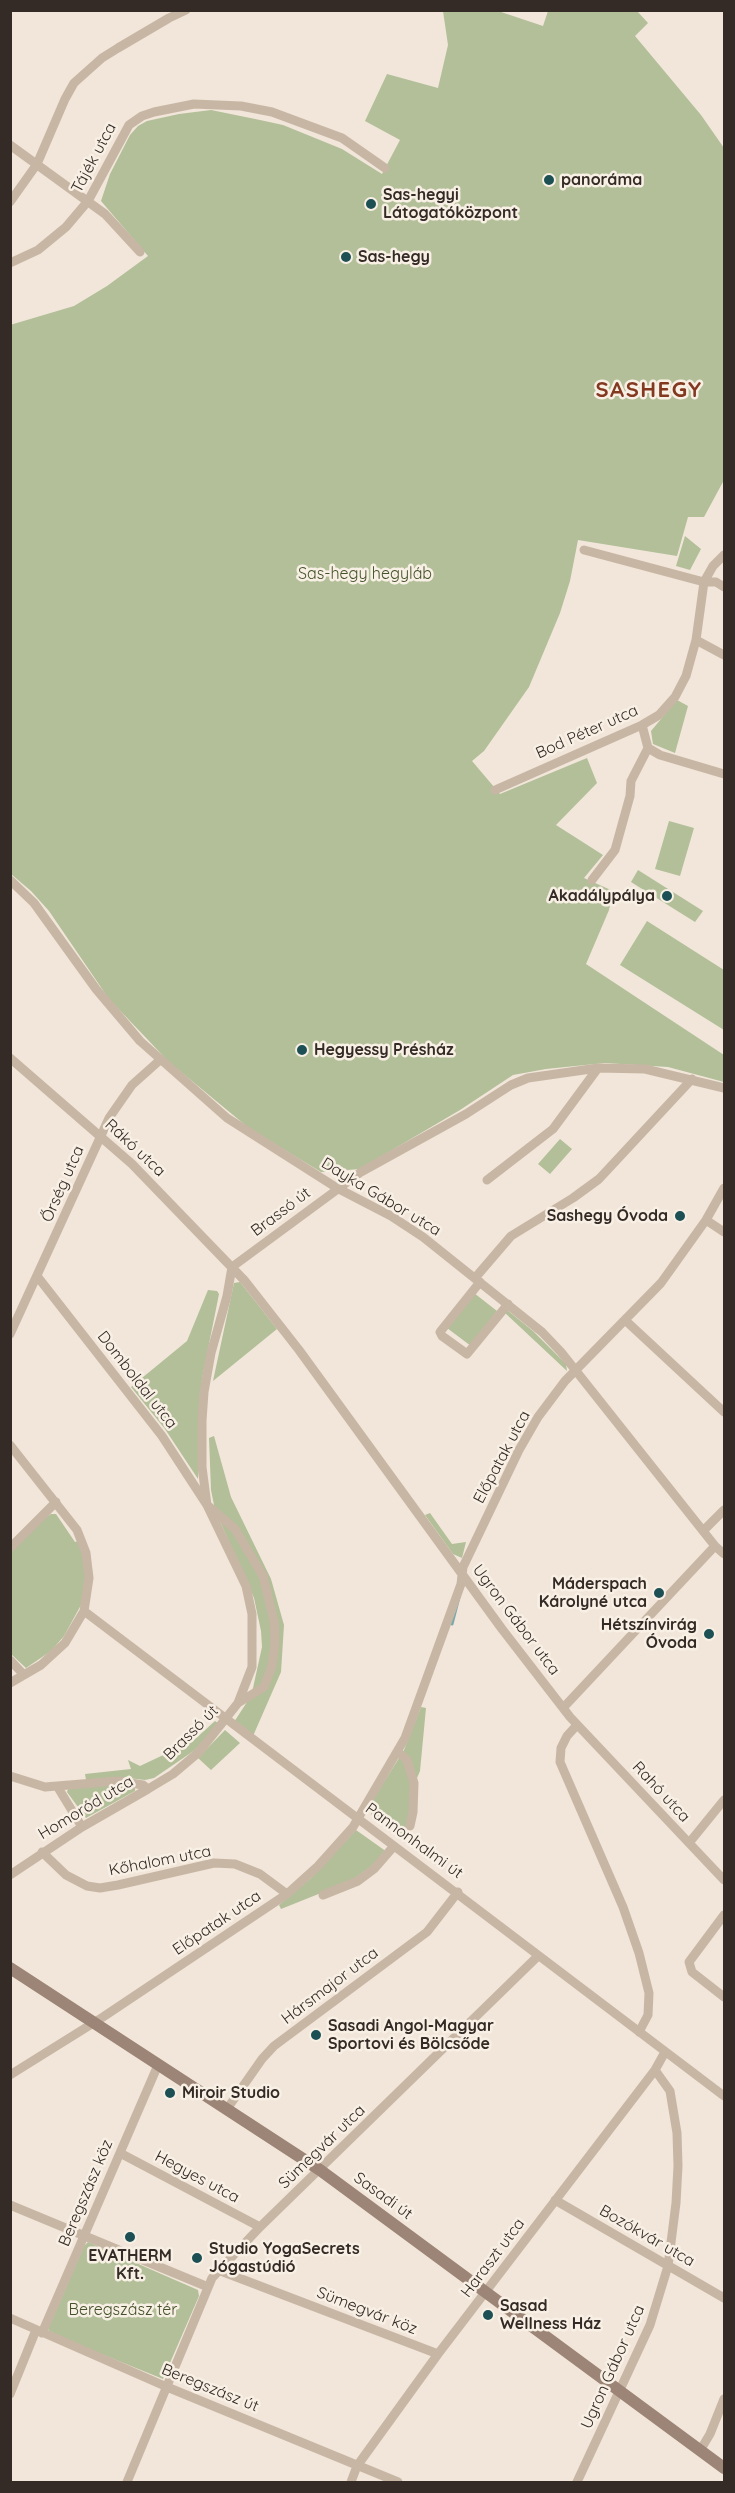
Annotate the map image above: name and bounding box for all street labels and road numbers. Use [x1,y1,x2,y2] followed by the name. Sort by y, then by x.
[68,120,120,196] street label: Tájék utca
[533,701,641,763] street label: Bod Péter utca
[101,1115,169,1181] street label: Rákó utca
[38,1143,88,1225] street label: Őrség utca
[318,1154,444,1240] street label: Dayka Gábor utca
[247,1183,315,1241] street label: Brassó út
[93,1327,181,1433] street label: Domboldal utca
[470,1407,534,1507] street label: Előpatak utca
[468,1561,564,1679] street label: Ugron Gábor utca
[160,1702,222,1764] street label: Brassó út
[628,1758,694,1826] street label: Rahó utca
[35,1772,137,1844] street label: Homoród utca
[361,1799,467,1883] street label: Pannonhalmi út
[107,1842,213,1880] street label: Kőhalom utca
[169,1886,265,1960] street label: Előpatak utca
[278,1943,382,2029] street label: Hársmajor utca
[275,2101,369,2193] street label: Sümegvár utca
[55,2137,117,2249] street label: Beregszász köz
[152,2147,242,2207] street label: Hegyes utca
[350,2168,416,2224] street label: Sasadi út
[596,2201,698,2271] street label: Bozókvár utca
[457,2215,529,2301] street label: Haraszt utca
[314,2283,420,2339] street label: Sümegvár köz
[577,2302,649,2432] street label: Ugron Gábor utca
[159,2360,261,2416] street label: Beregszász út

